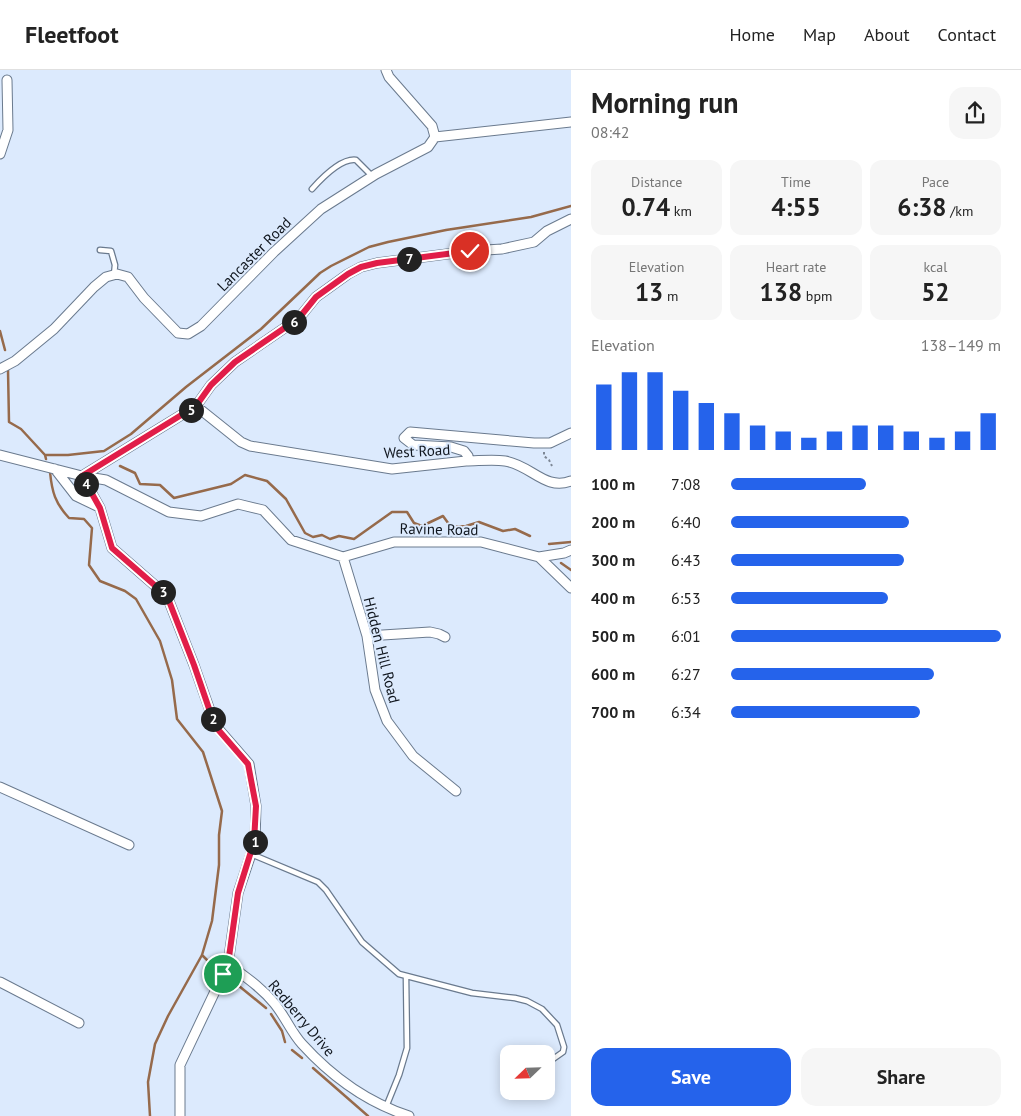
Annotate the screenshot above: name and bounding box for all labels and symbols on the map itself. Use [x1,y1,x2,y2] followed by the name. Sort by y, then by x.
[213,213,295,295] street label: Lancaster Road
[449,230,491,272] pin
[396,246,422,272] pin: 7
[282,310,306,334] pin: 6
[178,398,204,422] pin: 5
[383,440,451,462] street label: West Road
[74,472,98,496] pin: 4
[399,519,479,539] street label: Ravine Road
[150,580,176,604] pin: 3
[360,595,404,705] street label: Hidden Hill Road
[200,706,226,732] pin: 2
[242,830,268,854] pin: 1
[202,953,244,995] pin
[265,976,339,1060] street label: Redberry Drive
[500,1045,555,1100] north arrow

